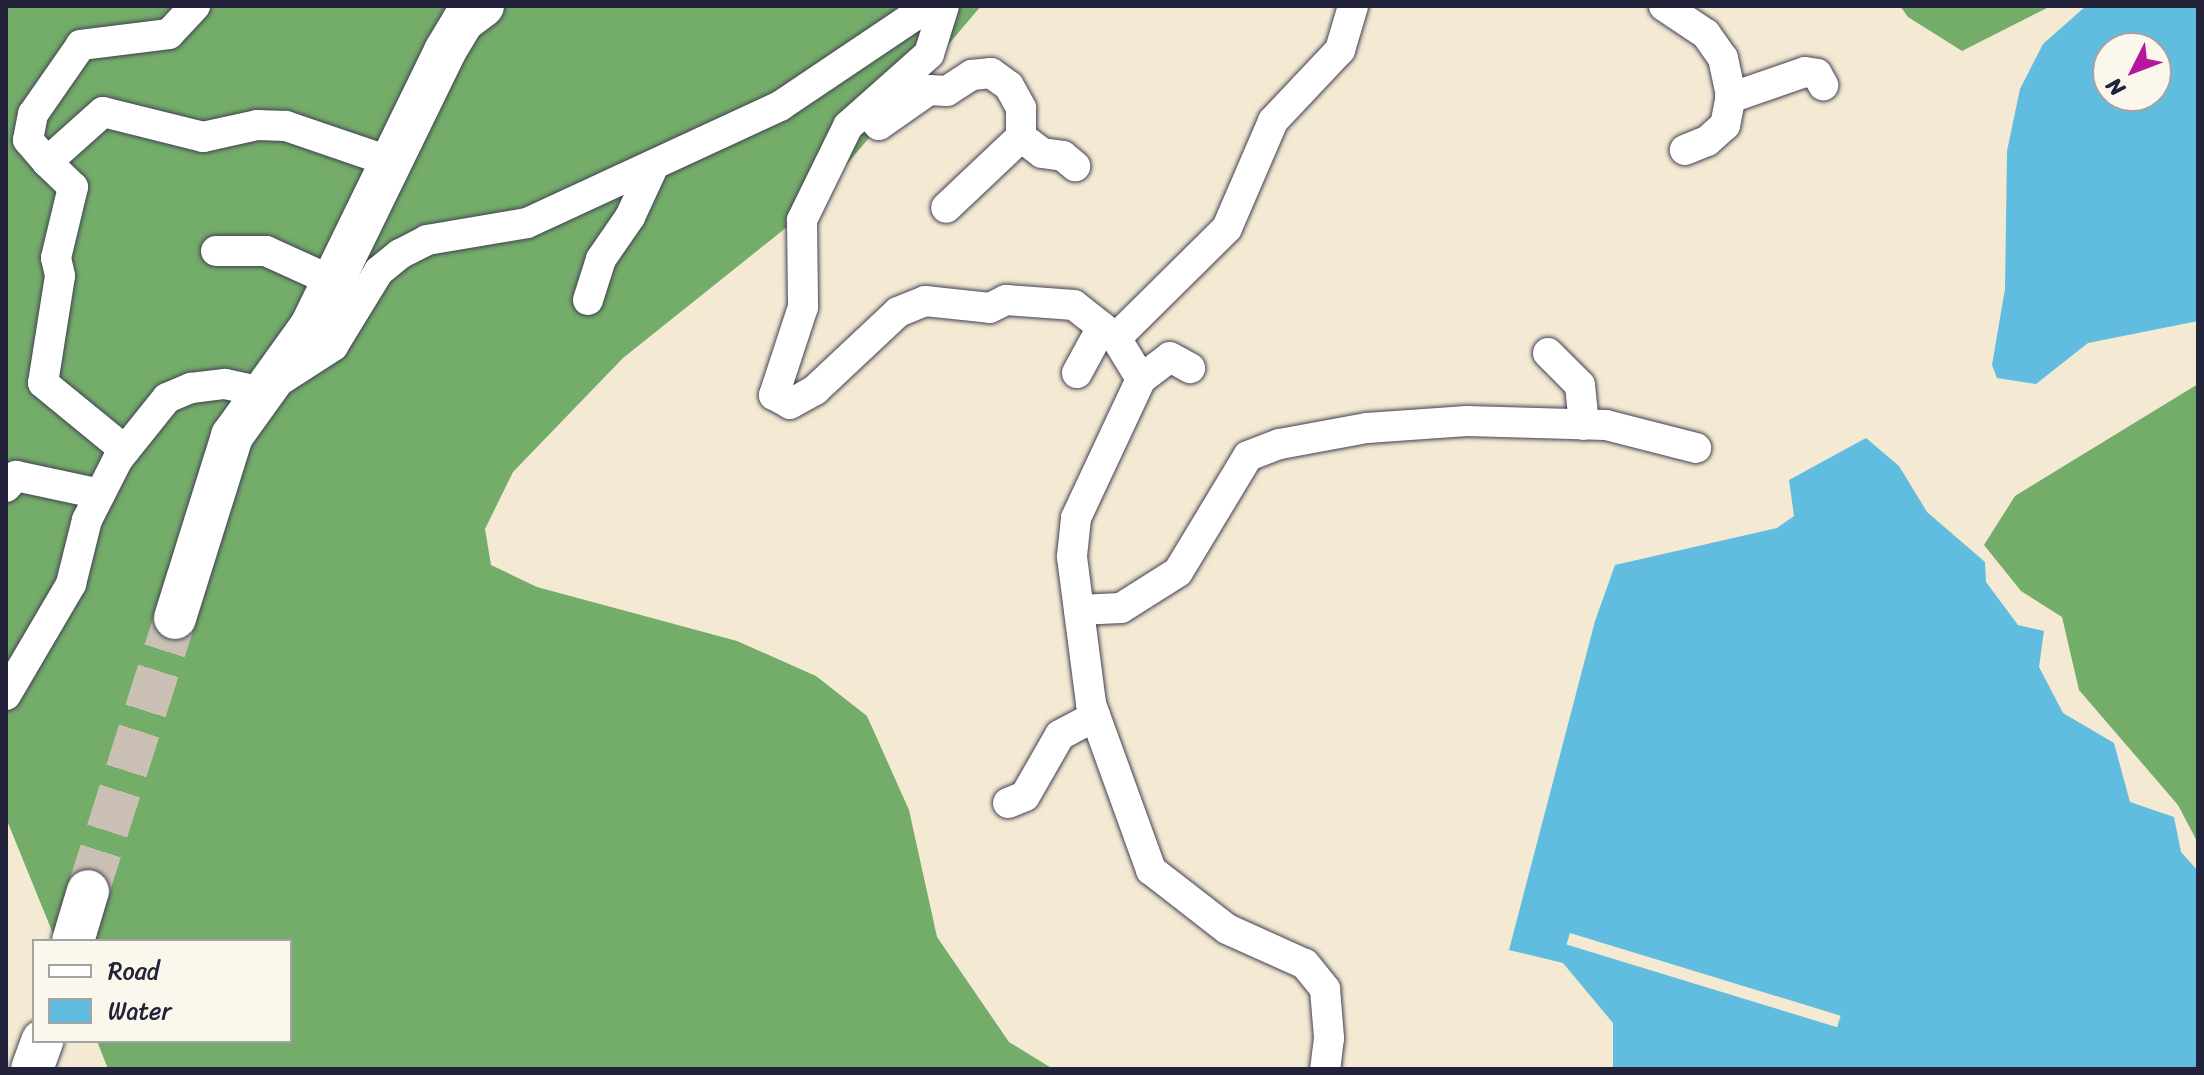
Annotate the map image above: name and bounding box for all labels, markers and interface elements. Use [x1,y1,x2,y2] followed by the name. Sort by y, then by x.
[2092,32,2172,112] north arrow
[2096,68,2135,106] text: N
[32,939,292,1043] legend
[108,950,159,992] text: Road
[108,990,171,1032] text: Water

